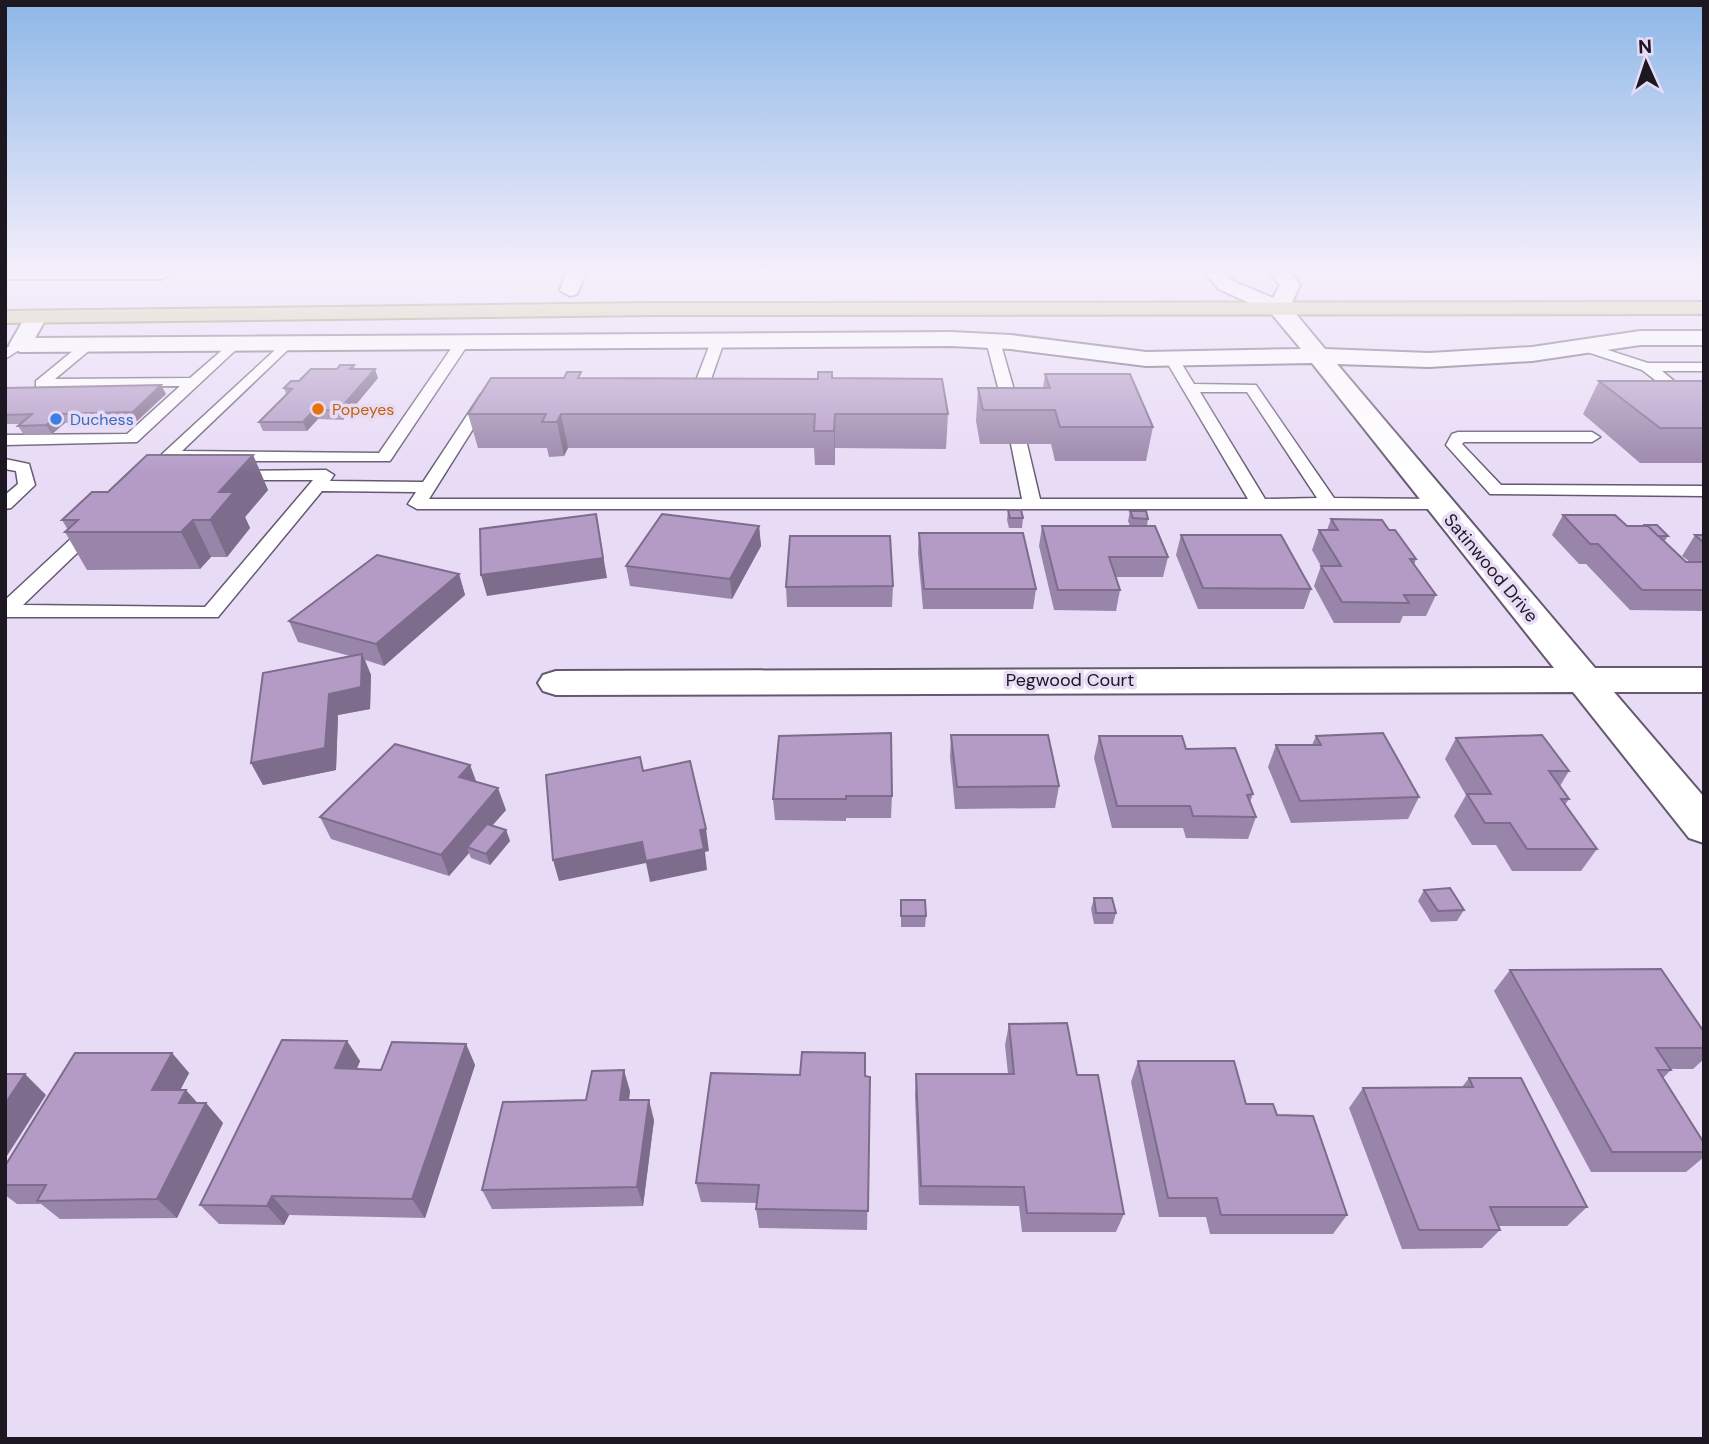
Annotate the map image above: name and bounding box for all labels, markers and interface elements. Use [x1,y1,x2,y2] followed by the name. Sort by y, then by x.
[1611,28,1681,98] north arrow
[1638,34,1653,59] text: N
[332,399,394,420] place label: Popeyes
[310,401,326,417] marker: Popeyes
[70,409,134,430] place label: Duchess
[48,411,64,427] marker: Duchess
[1438,509,1544,627] street label: Satinwood Drive
[1006,668,1134,692] street label: Pegwood Court

